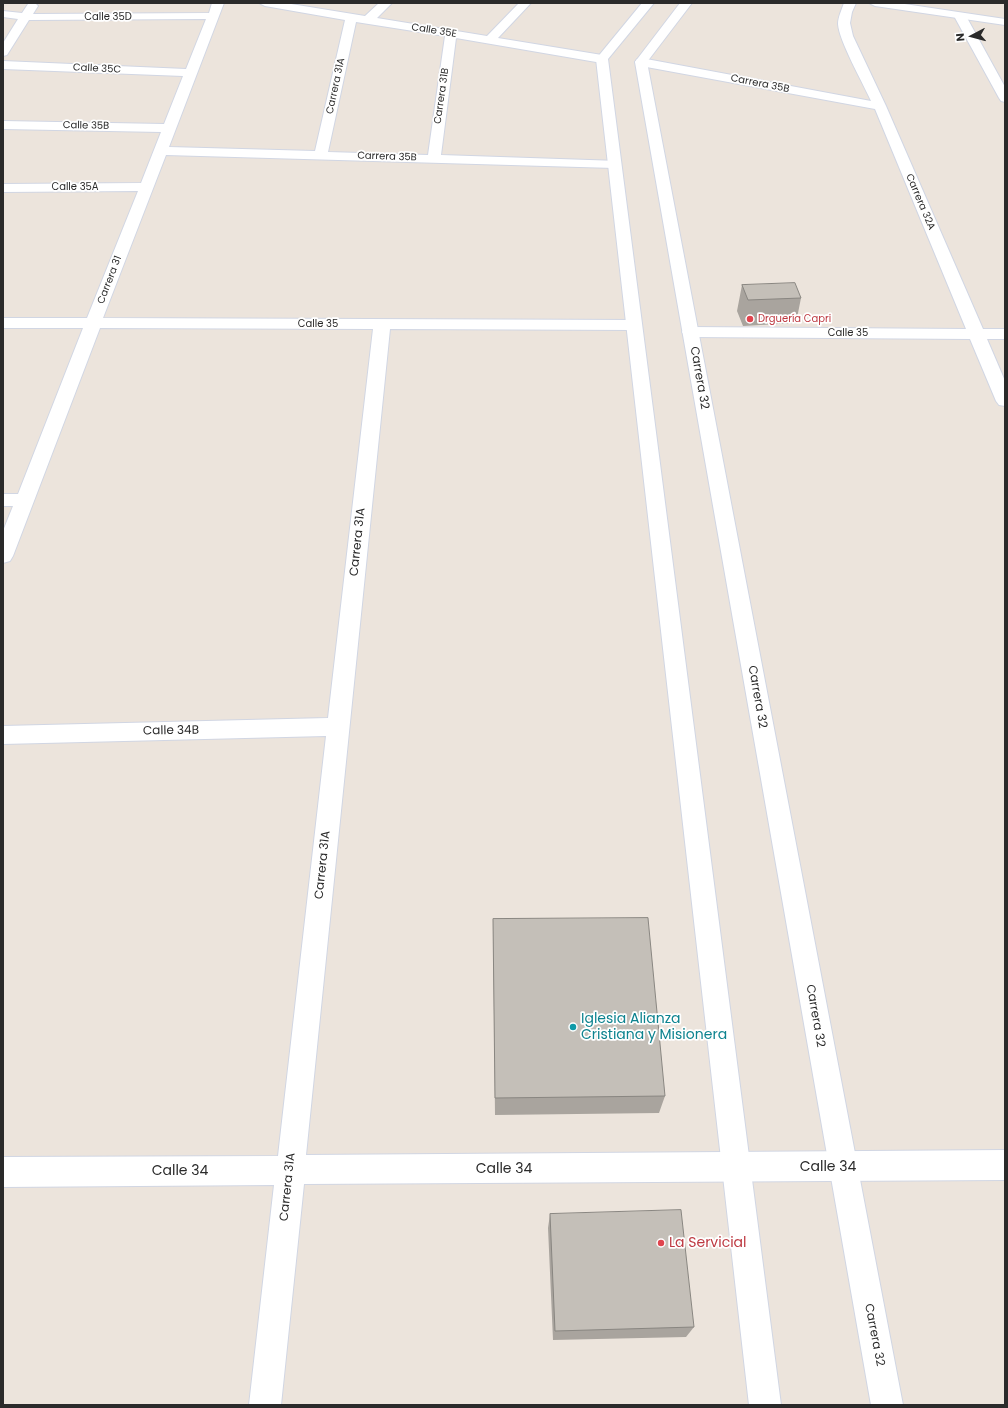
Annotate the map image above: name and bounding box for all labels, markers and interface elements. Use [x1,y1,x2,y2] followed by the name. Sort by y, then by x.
[84,11,132,23] street label: Calle 35D
[952,16,992,56] north arrow
[411,22,457,40] street label: Calle 35E
[952,32,968,42] text: N
[324,57,348,115] street label: Carrera 31A
[73,62,121,76] street label: Calle 35C
[432,67,452,125] street label: Carrera 31B
[730,72,790,96] street label: Carrera 35B
[63,120,109,132] street label: Calle 35B
[357,150,417,164] street label: Carrera 35B
[903,172,937,232] street label: Carrera 32A
[51,181,99,193] street label: Calle 35A
[95,254,125,306] street label: Carrera 31
[758,313,831,325] place label: Drguería Capri
[745,314,755,324] marker: Drguería Capri
[298,318,338,330] street label: Calle 35
[828,327,868,339] street label: Calle 35
[686,345,712,411] street label: Carrera 32
[347,507,369,577] street label: Carrera 31A
[744,664,770,730] street label: Carrera 32
[143,723,199,739] street label: Calle 34B
[312,830,334,900] street label: Carrera 31A
[802,983,828,1049] street label: Carrera 32
[581,1011,727,1044] place label: Iglesia Alianza Cristiana y Misionera
[568,1022,578,1032] marker: Iglesia Alianza Cristiana y Misionera
[277,1152,299,1222] street label: Carrera 31A
[800,1159,856,1175] street label: Calle 34
[476,1161,532,1177] street label: Calle 34
[152,1163,208,1179] street label: Calle 34
[669,1235,747,1251] place label: La Servicial
[656,1238,666,1248] marker: La Servicial
[861,1302,887,1368] street label: Carrera 32

